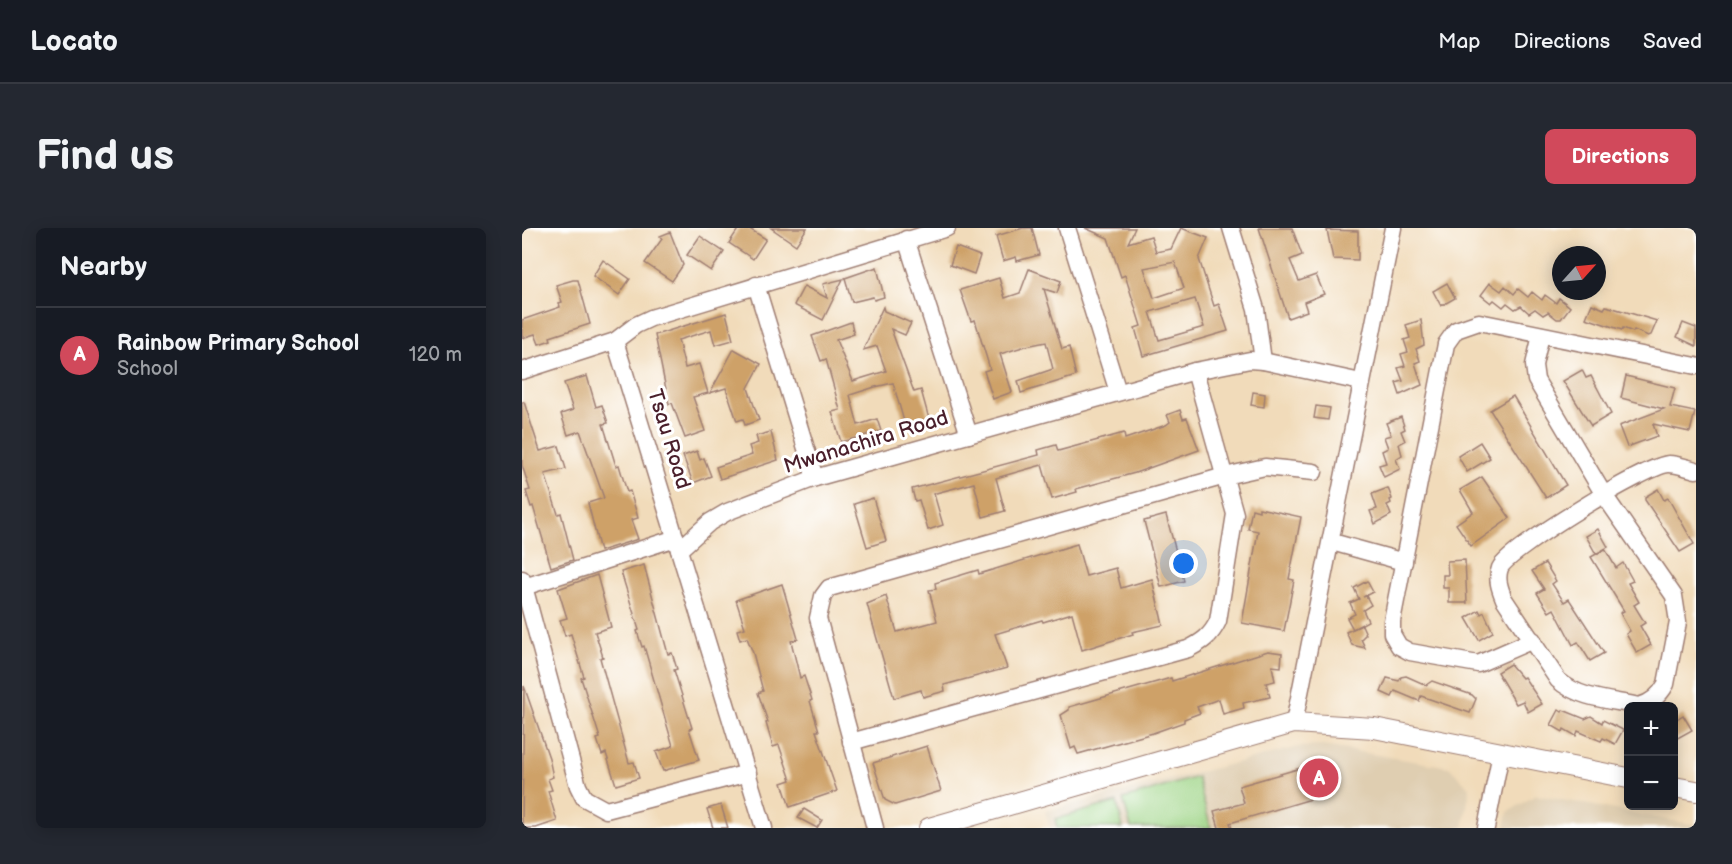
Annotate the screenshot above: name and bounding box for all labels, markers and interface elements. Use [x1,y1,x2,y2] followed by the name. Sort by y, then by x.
[30,25,118,58] text: Locato
[1438,29,1481,54] text: Map
[1514,29,1610,54] text: Directions
[1643,29,1702,54] text: Saved
[1545,129,1696,184] button: Directions
[36,131,174,182] text: Find us
[1552,246,1606,300] north arrow
[60,252,147,283] text: Nearby
[117,330,359,357] text: Rainbow Primary School
[73,343,86,367] text: A
[409,343,462,367] text: 120 m
[117,357,178,381] text: School
[642,386,696,492] street label: Tsau Road
[781,405,951,479] street label: Mwanachira Road
[1169,549,1198,578] your location
[1624,702,1678,810] map controls
[1624,702,1678,756] button: +
[1300,756,1338,800] pin: A
[1624,756,1678,810] button: −

